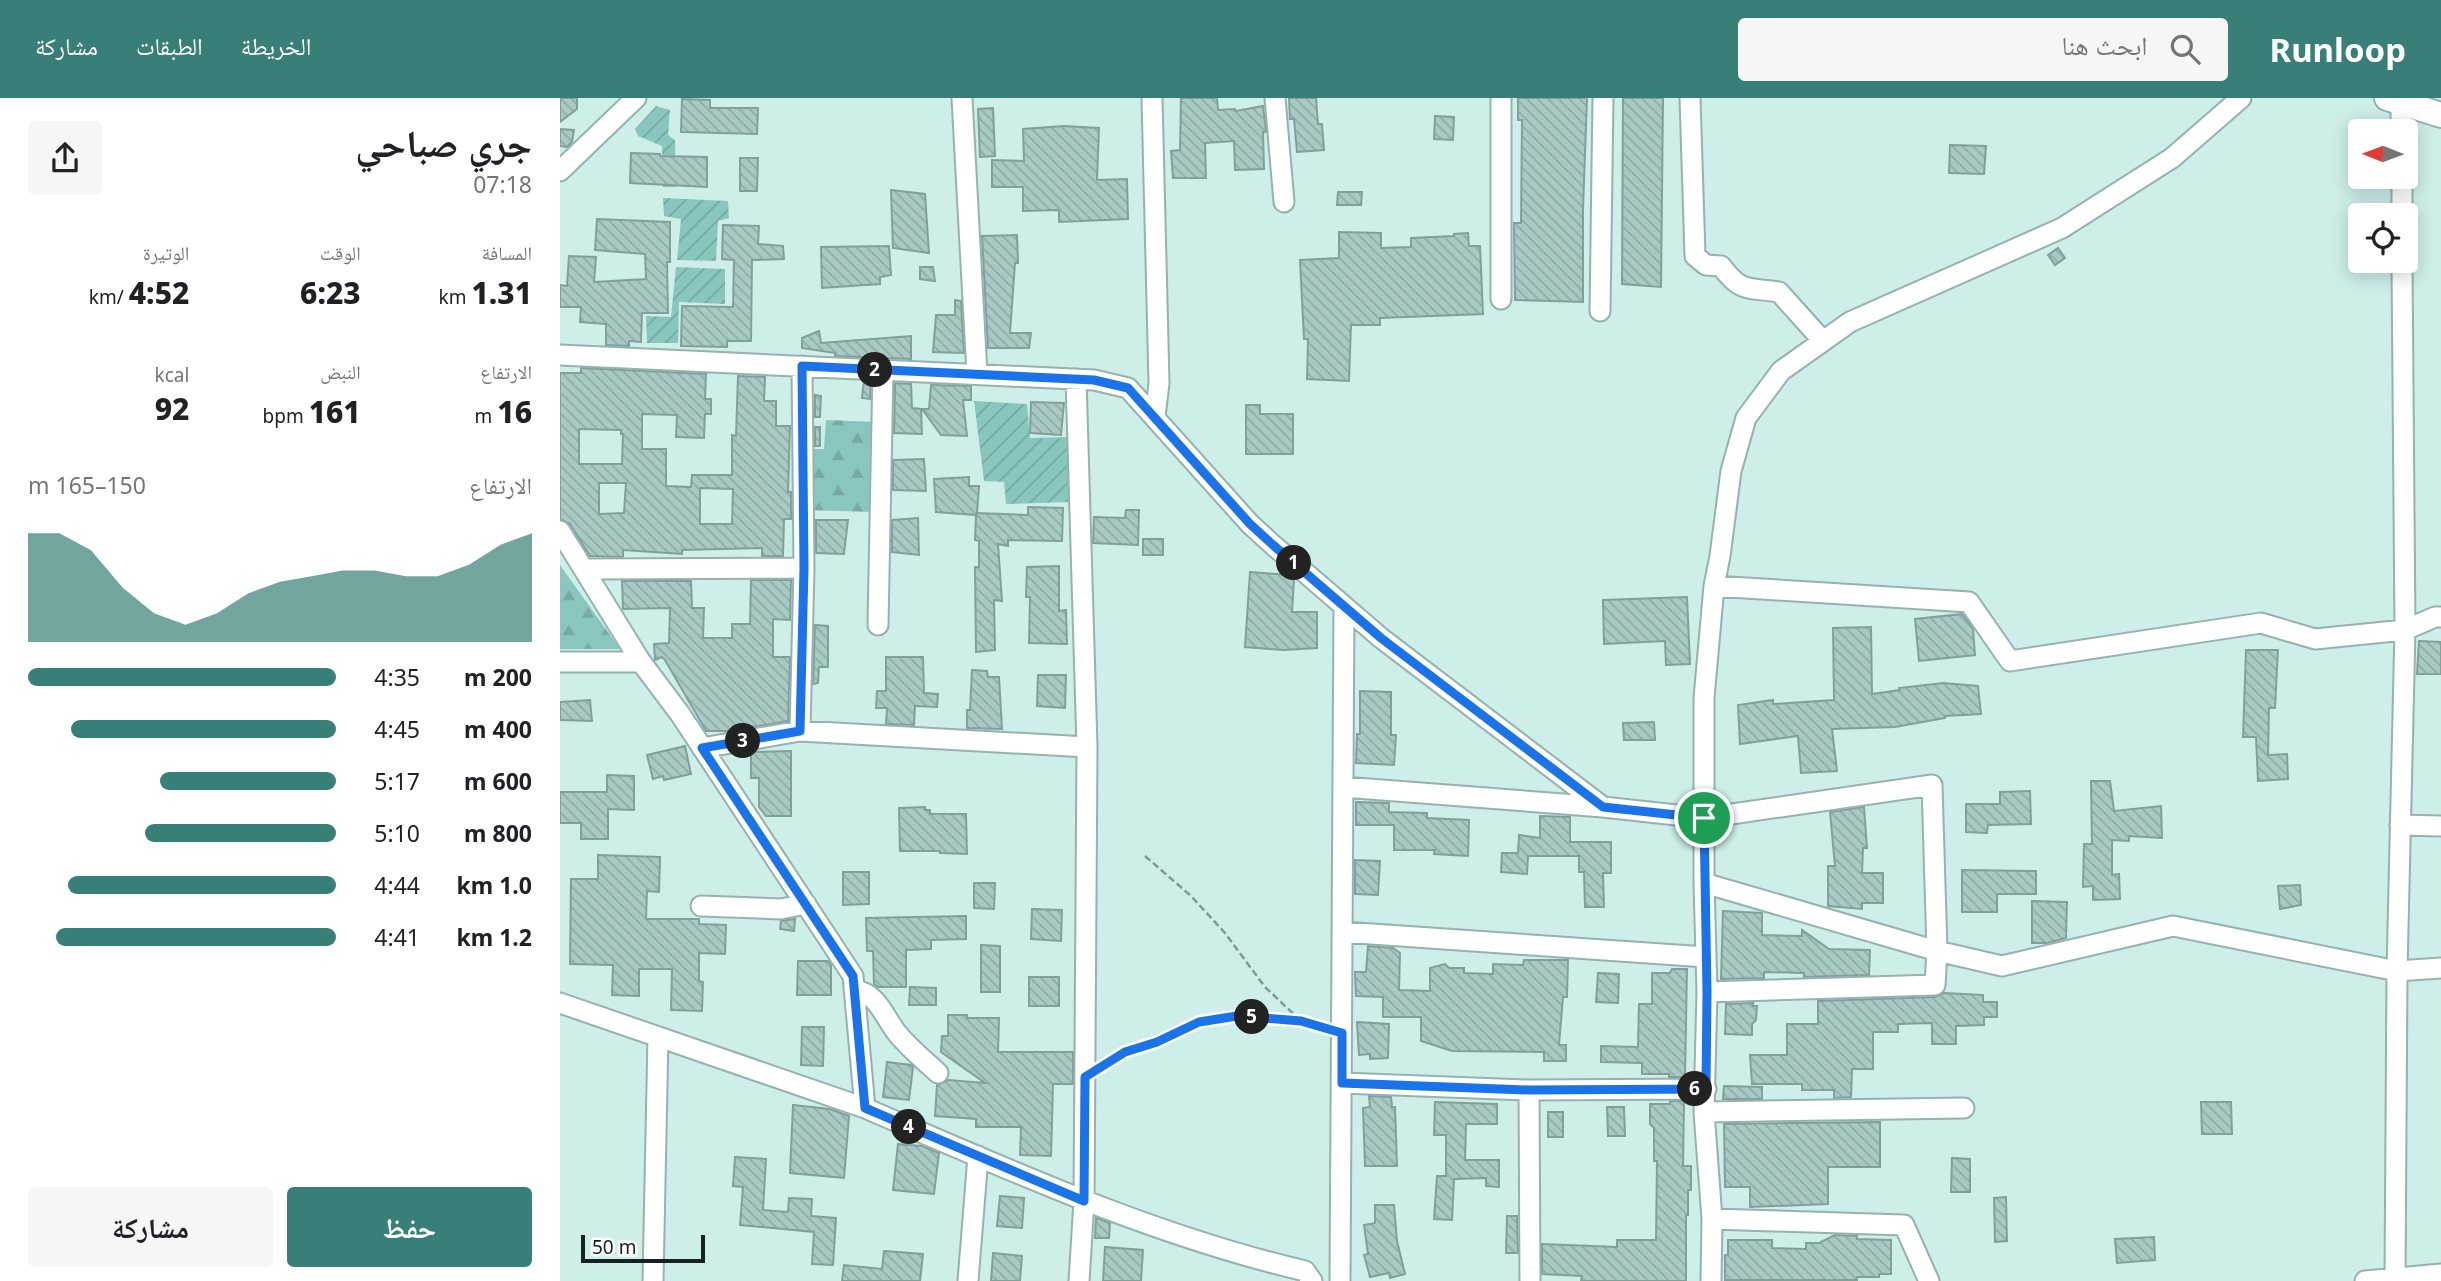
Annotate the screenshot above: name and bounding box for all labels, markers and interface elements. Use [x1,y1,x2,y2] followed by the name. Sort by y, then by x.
[1738,18,2228,81] search box
[2061,27,2148,63] text: ابحث هنا
[2270,27,2406,72] text: Runloop
[35,29,98,62] text: مشاركة
[136,29,203,62] text: الطبقات
[241,29,311,62] text: الخريطة
[2166,30,2204,68] icon: search
[355,116,532,168] text: جري صباحي
[2348,119,2418,189] north arrow
[2348,119,2418,273] map controls
[28,121,102,195] button: share
[473,168,532,200] text: 07:18
[2348,203,2418,273] button: locate
[143,240,189,266] text: الوتيرة
[320,240,361,266] text: الوقت
[482,240,532,266] text: المسافة
[129,272,189,313] text: 4:52
[300,272,361,313] text: 6:23
[471,272,532,313] text: 1.31
[89,284,129,310] text: /km
[439,284,471,310] text: km
[858,352,892,388] pin: 2
[869,356,880,382] text: 2
[320,359,361,385] text: النبض
[480,359,532,385] text: الارتفاع
[155,362,189,388] text: kcal
[155,388,189,429] text: 92
[309,391,361,432] text: 161
[497,391,532,432] text: 16
[263,403,309,429] text: bpm
[475,403,497,429] text: m
[28,469,146,501] text: 150–165 m
[469,469,532,501] text: الارتفاع
[1276,546,1312,580] pin: 1
[1288,549,1299,575] text: 1
[374,661,420,693] text: 4:35
[464,661,532,693] text: 200 m
[374,713,420,745] text: 4:45
[464,713,532,745] text: 400 m
[726,724,760,758] pin: 3
[737,727,748,753] text: 3
[374,765,420,797] text: 5:17
[464,765,532,797] text: 600 m
[1674,788,1734,848] pin
[1685,799,1723,837] icon: arrive
[374,817,420,849] text: 5:10
[464,817,532,849] text: 800 m
[374,869,420,901] text: 4:44
[457,869,532,901] text: 1.0 km
[374,921,420,953] text: 4:41
[457,921,532,953] text: 1.2 km
[1234,1000,1270,1034] pin: 5
[1246,1003,1257,1029] text: 5
[1678,1072,1712,1107] pin: 6
[1689,1075,1700,1101] text: 6
[892,1110,926,1144] pin: 4
[903,1113,914,1139] text: 4
[28,1187,273,1267] button: مشاركة
[287,1187,532,1267] button: حفظ
[581,1232,705,1264] scale bar
[592,1234,636,1260] text: 50 m

